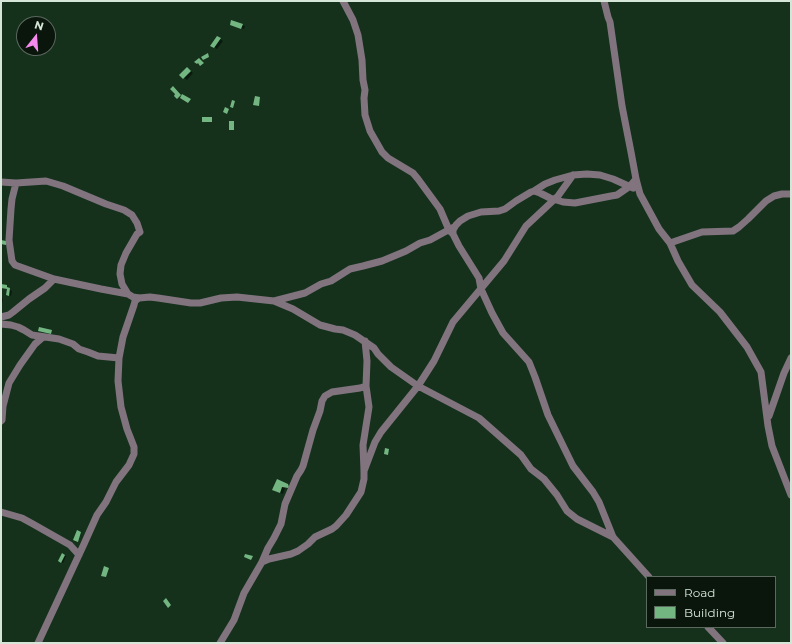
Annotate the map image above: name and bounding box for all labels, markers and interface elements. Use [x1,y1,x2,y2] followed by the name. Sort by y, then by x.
[16,16,56,56] north arrow
[33,17,46,33] text: N
[646,576,776,628] legend
[684,585,715,600] text: Road
[684,605,735,620] text: Building

